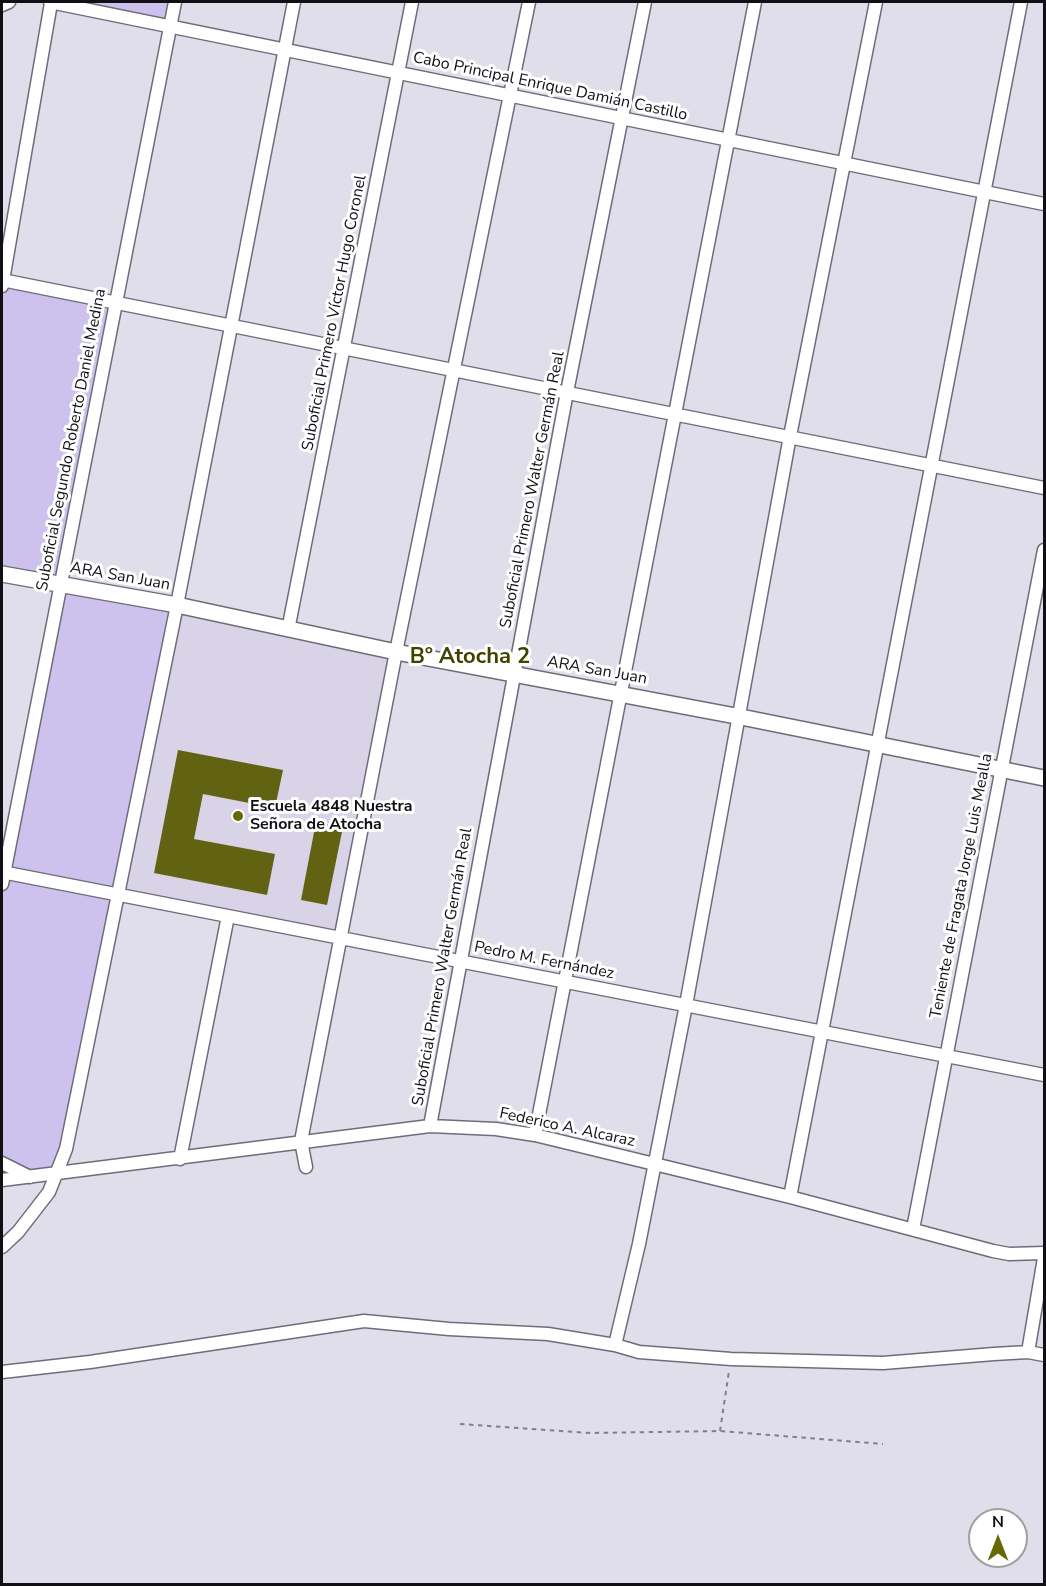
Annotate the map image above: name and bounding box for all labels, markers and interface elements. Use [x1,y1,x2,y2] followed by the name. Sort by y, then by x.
[411,49,689,125] street label: Cabo Principal Enrique Damián Castillo
[299,173,371,453] street label: Suboficial Primero Víctor Hugo Coronel
[33,287,111,593] street label: Suboficial Segundo Roberto Daniel Medina
[497,350,569,630] street label: Suboficial Primero Walter Germán Real
[68,559,172,595] street label: ARA San Juan
[410,645,530,671] district label: Bº Atocha 2
[545,653,649,689] street label: ARA San Juan
[927,752,997,1020] street label: Teniente de Fragata Jorge Luis Mealla
[250,797,412,835] place label: Escuela 4848 Nuestra Señora de Atocha
[231,809,245,823] marker: Escuela 4848 Nuestra Señora de Atocha
[409,827,477,1107] street label: Suboficial Primero Walter Germán Real
[472,938,616,984] street label: Pedro M. Fernández
[498,1104,636,1152] street label: Federico A. Alcaraz
[968,1508,1028,1568] north arrow
[992,1511,1004,1533] text: N

